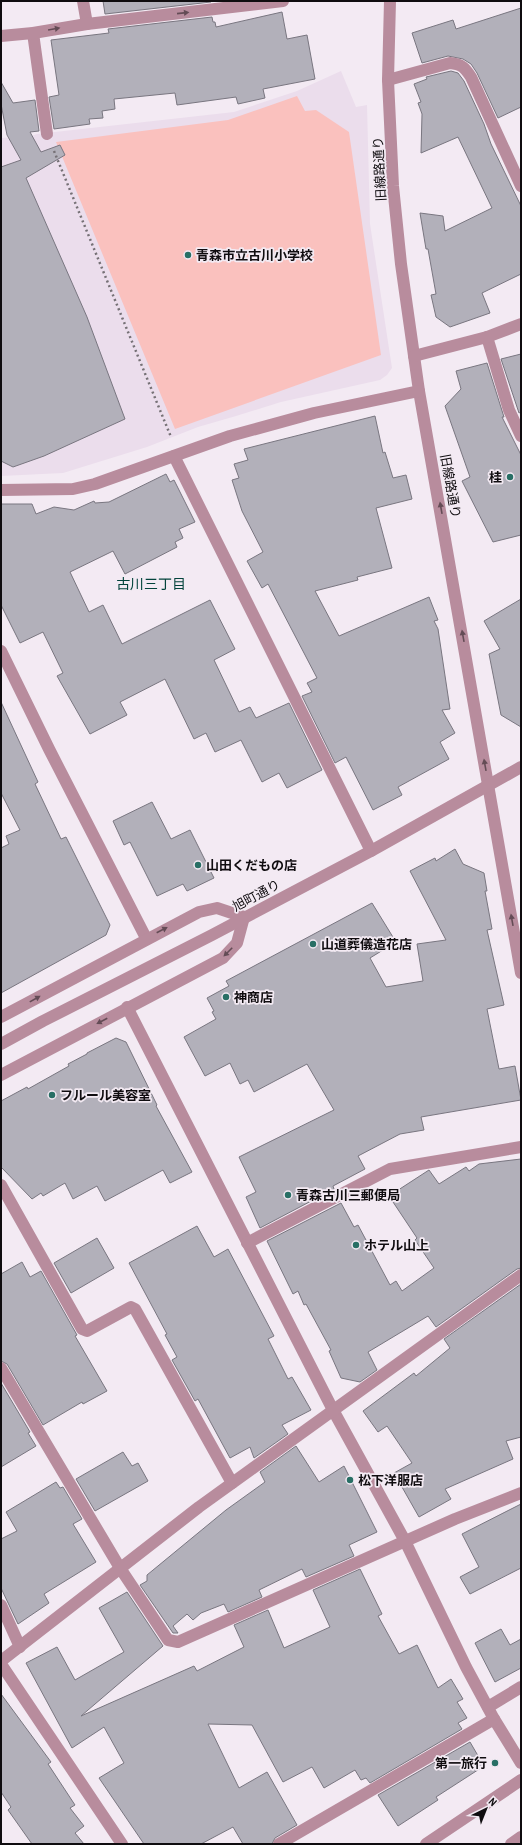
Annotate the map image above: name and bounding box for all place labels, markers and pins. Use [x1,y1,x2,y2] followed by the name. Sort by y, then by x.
[196,247,313,264] place label: 青森市立古川小学校
[183,250,193,260] marker: 青森市立古川小学校
[489,469,502,486] place label: 桂
[505,472,515,482] marker: 桂
[206,857,297,874] place label: 山田くだもの店
[193,860,203,870] marker: 山田くだもの店
[321,936,412,953] place label: 山道葬儀造花店
[308,939,318,949] marker: 山道葬儀造花店
[234,989,273,1006] place label: 神商店
[221,992,231,1002] marker: 神商店
[60,1087,151,1104] place label: フルール美容室
[47,1090,57,1100] marker: フルール美容室
[296,1187,400,1204] place label: 青森古川三郵便局
[283,1190,293,1200] marker: 青森古川三郵便局
[364,1237,429,1254] place label: ホテル山上
[351,1240,361,1250] marker: ホテル山上
[358,1472,423,1489] place label: 松下洋服店
[345,1475,355,1485] marker: 松下洋服店
[435,1755,487,1772] place label: 第一旅行
[490,1758,500,1768] marker: 第一旅行

